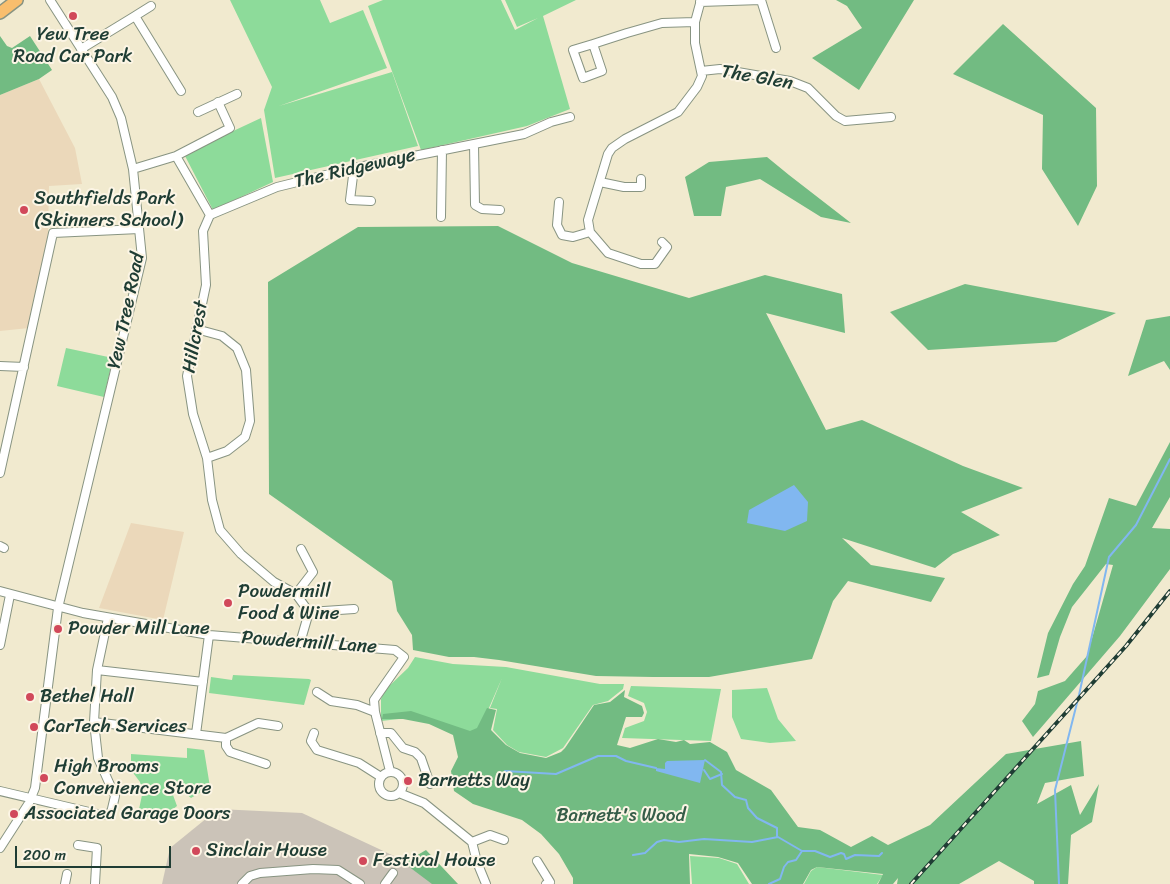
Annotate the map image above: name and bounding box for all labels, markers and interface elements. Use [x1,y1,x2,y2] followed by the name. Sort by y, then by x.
[67,10,79,22] marker: Yew Tree Road Car Park
[14,24,132,68] place label: Yew Tree Road Car Park
[719,60,795,96] street label: The Glen
[292,144,418,194] street label: The Ridgewaye
[34,188,183,232] place label: Southfields Park (Skinners School)
[18,204,30,216] marker: Southfields Park (Skinners School)
[104,251,150,371] street label: Yew Tree Road
[178,299,214,375] street label: Hillcrest
[238,581,339,625] place label: Powdermill Food & Wine
[222,597,234,609] marker: Powdermill Food & Wine
[68,618,210,640] place label: Powder Mill Lane
[52,623,64,635] marker: Powder Mill Lane
[240,627,378,659] street label: Powdermill Lane
[40,686,134,708] place label: Bethel Hall
[24,691,36,703] marker: Bethel Hall
[44,716,187,738] place label: CarTech Services
[28,721,40,733] marker: CarTech Services
[54,756,212,800] place label: High Brooms Convenience Store
[418,770,530,792] place label: Barnetts Way
[38,772,50,784] marker: High Brooms Convenience Store
[402,775,414,787] marker: Barnetts Way
[24,803,230,825] place label: Associated Garage Doors
[557,805,685,827] park label: Barnett's Wood
[8,808,20,820] marker: Associated Garage Doors
[18,836,174,868] scale bar
[206,840,327,862] place label: Sinclair House
[23,842,66,868] text: 200 m
[190,845,202,857] marker: Sinclair House
[373,850,495,872] place label: Festival House
[357,855,369,867] marker: Festival House

